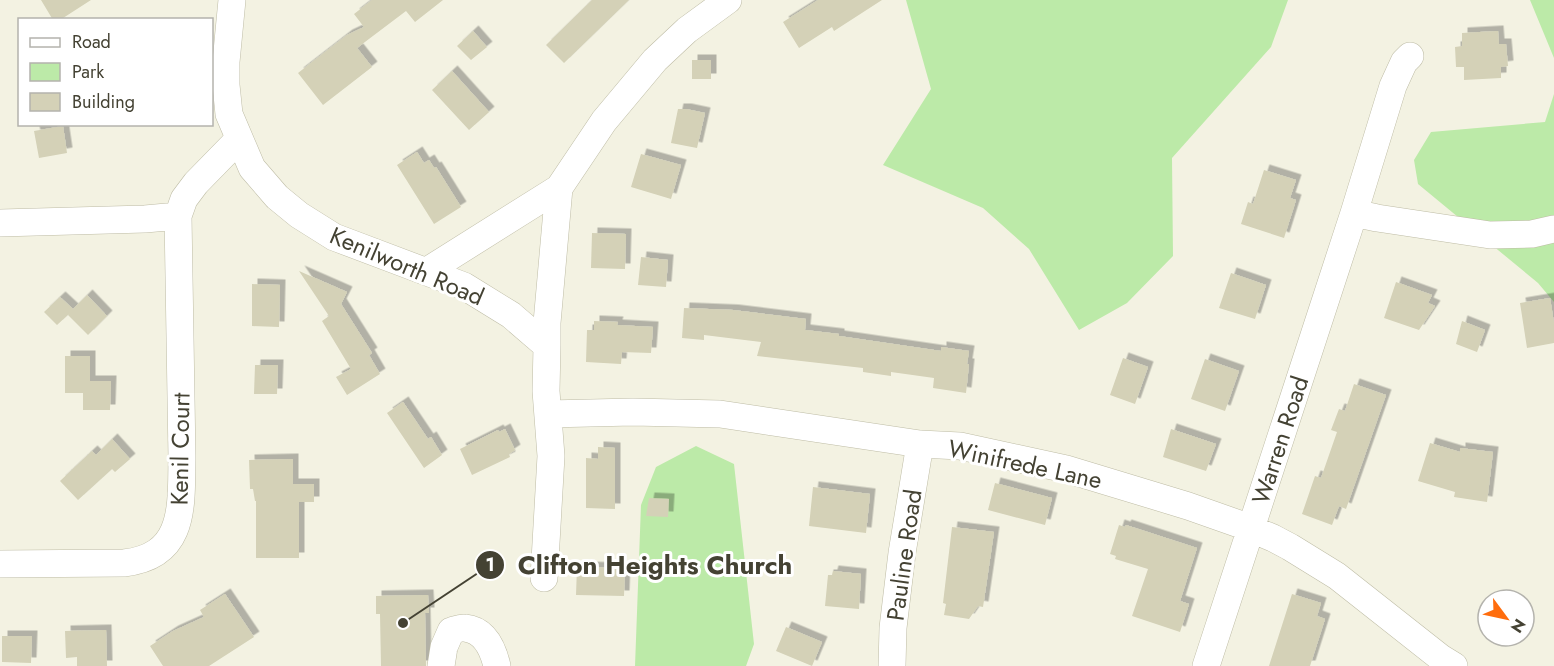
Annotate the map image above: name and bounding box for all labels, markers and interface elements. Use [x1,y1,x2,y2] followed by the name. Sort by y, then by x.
[18,18,213,126] legend
[72,29,111,55] text: Road
[72,59,104,85] text: Park
[72,89,135,115] text: Building
[325,218,489,314] street label: Kenilworth Road
[1243,371,1317,509] street label: Warren Road
[162,392,198,506] street label: Kenil Court
[945,431,1105,497] street label: Winifrede Lane
[877,487,931,623] street label: Pauline Road
[475,543,804,587] callout: Clifton Heights Church
[518,546,792,584] text: Clifton Heights Church
[485,552,495,578] text: 1
[1476,588,1536,648] north arrow
[1505,614,1531,637] text: N

